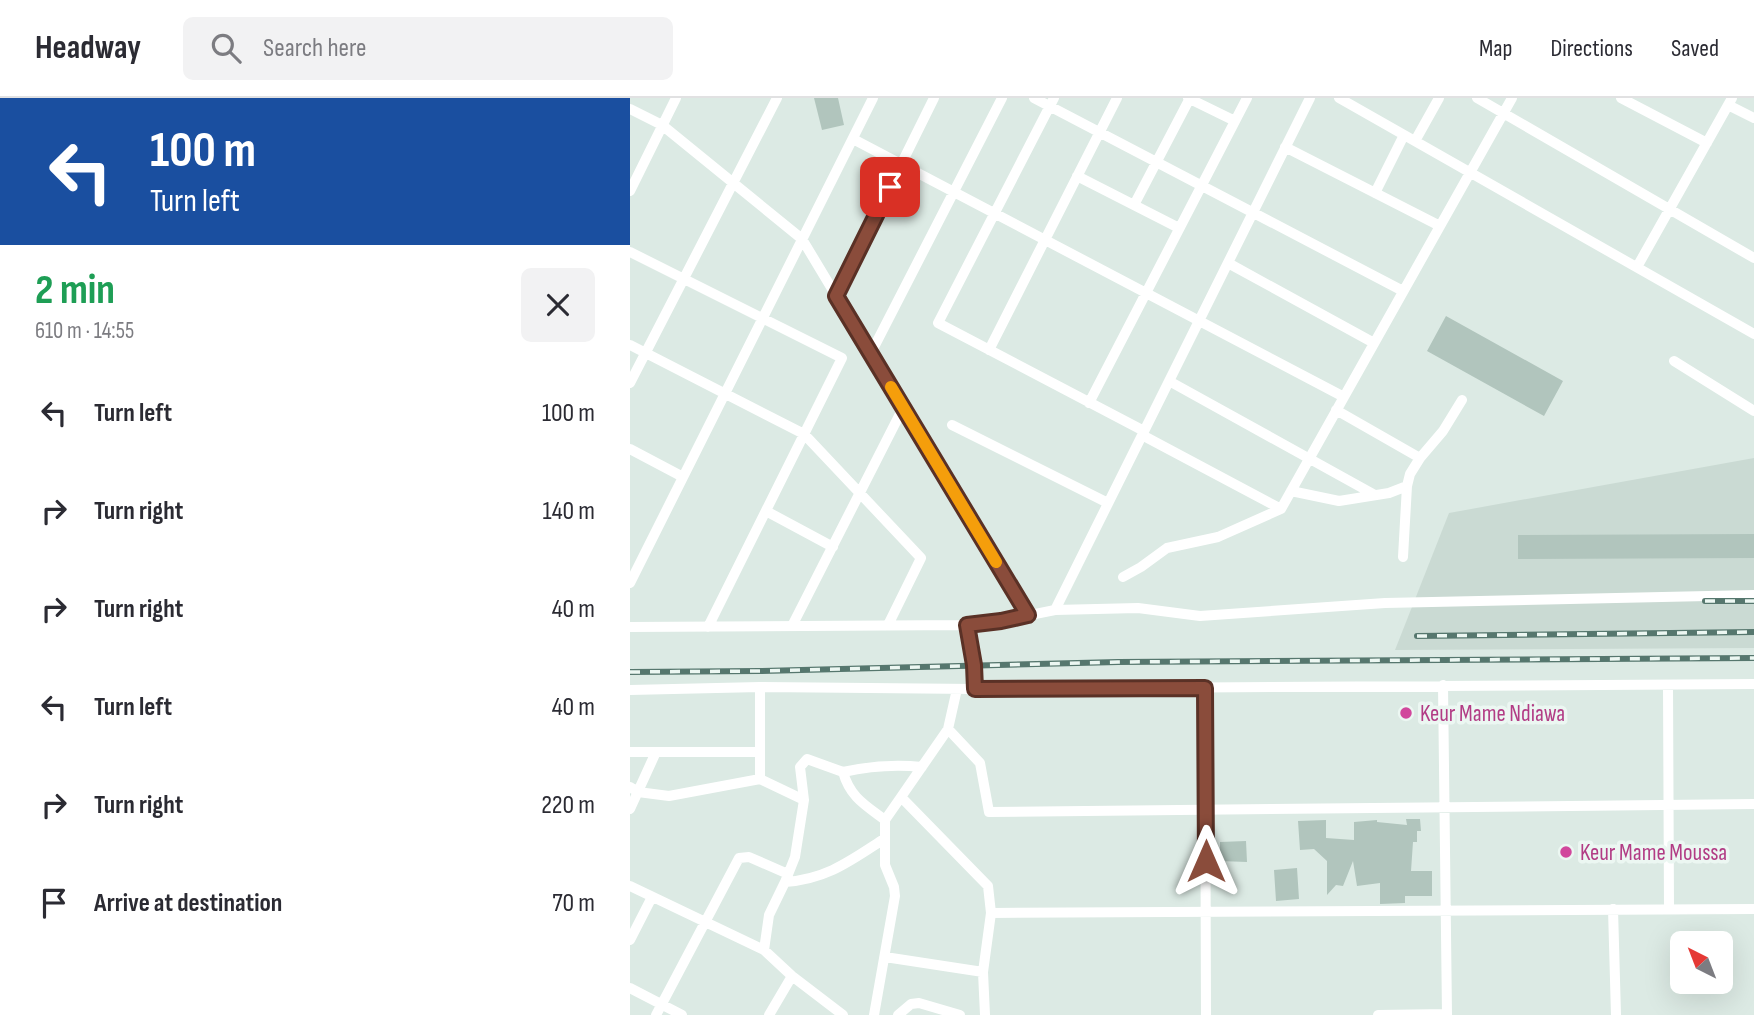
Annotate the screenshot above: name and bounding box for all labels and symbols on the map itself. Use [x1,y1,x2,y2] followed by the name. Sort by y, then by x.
[860,157,920,217] pin
[1420,700,1565,728] place label: Keur Mame Ndiawa
[1398,705,1414,721] marker: Keur Mame Ndiawa
[1169,824,1243,898] position arrow
[1580,839,1727,867] place label: Keur Mame Moussa
[1558,844,1574,860] marker: Keur Mame Moussa
[1670,931,1732,994] north arrow

